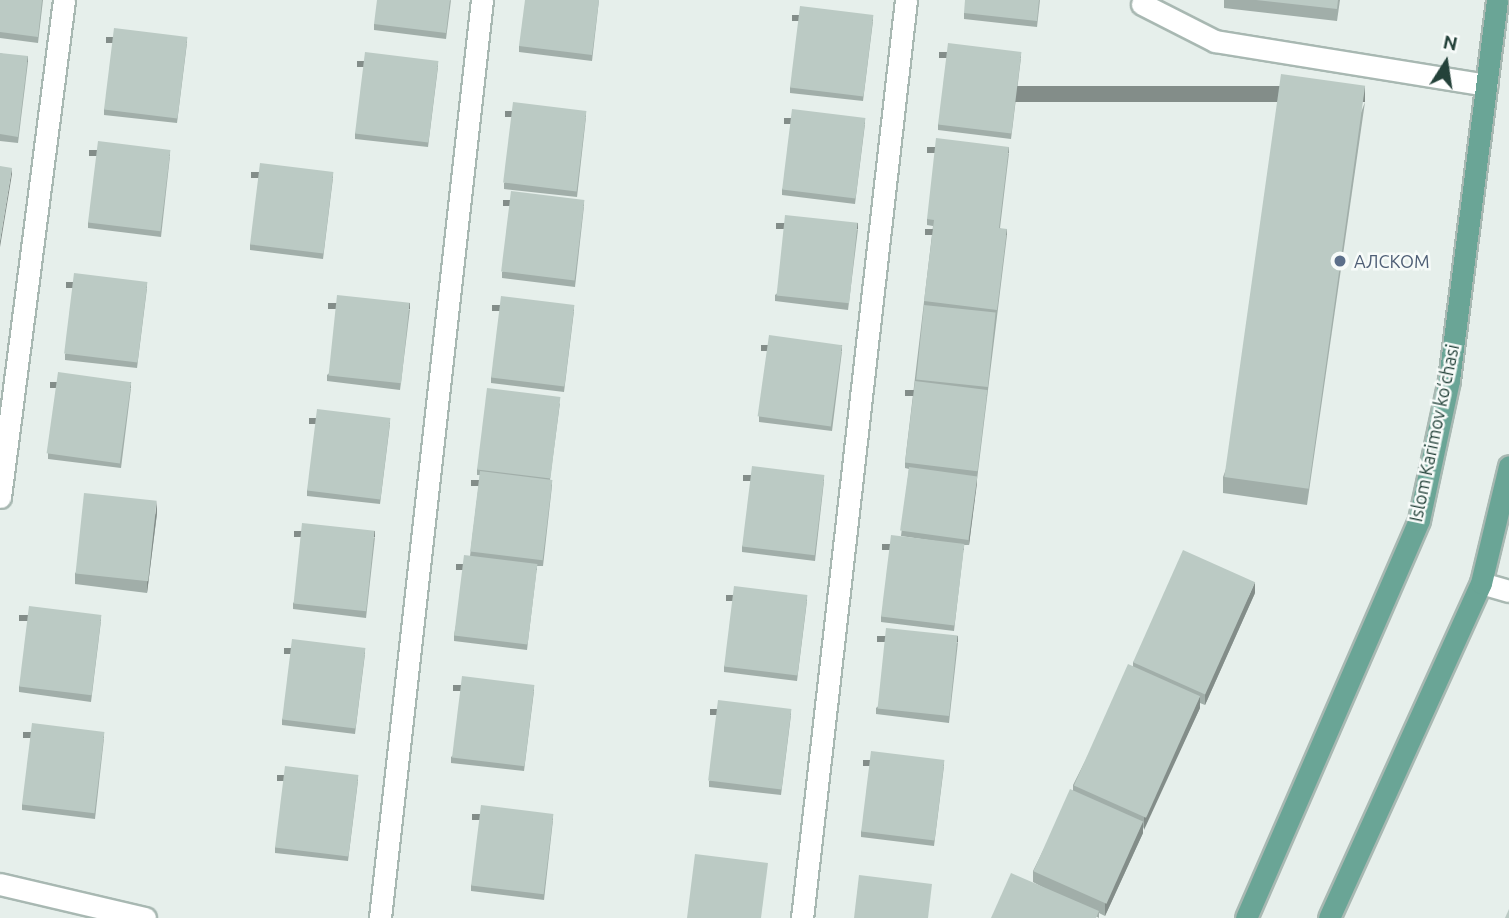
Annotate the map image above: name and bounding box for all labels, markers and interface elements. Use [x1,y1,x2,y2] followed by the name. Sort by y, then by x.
[1411,28,1481,98] north arrow
[1441,30,1460,55] text: N
[1354,250,1430,272] place label: АЛСКОМ
[1332,253,1348,269] marker: АЛСКОМ
[1405,342,1463,524] street label: Islom Karimov ko‘chasi

